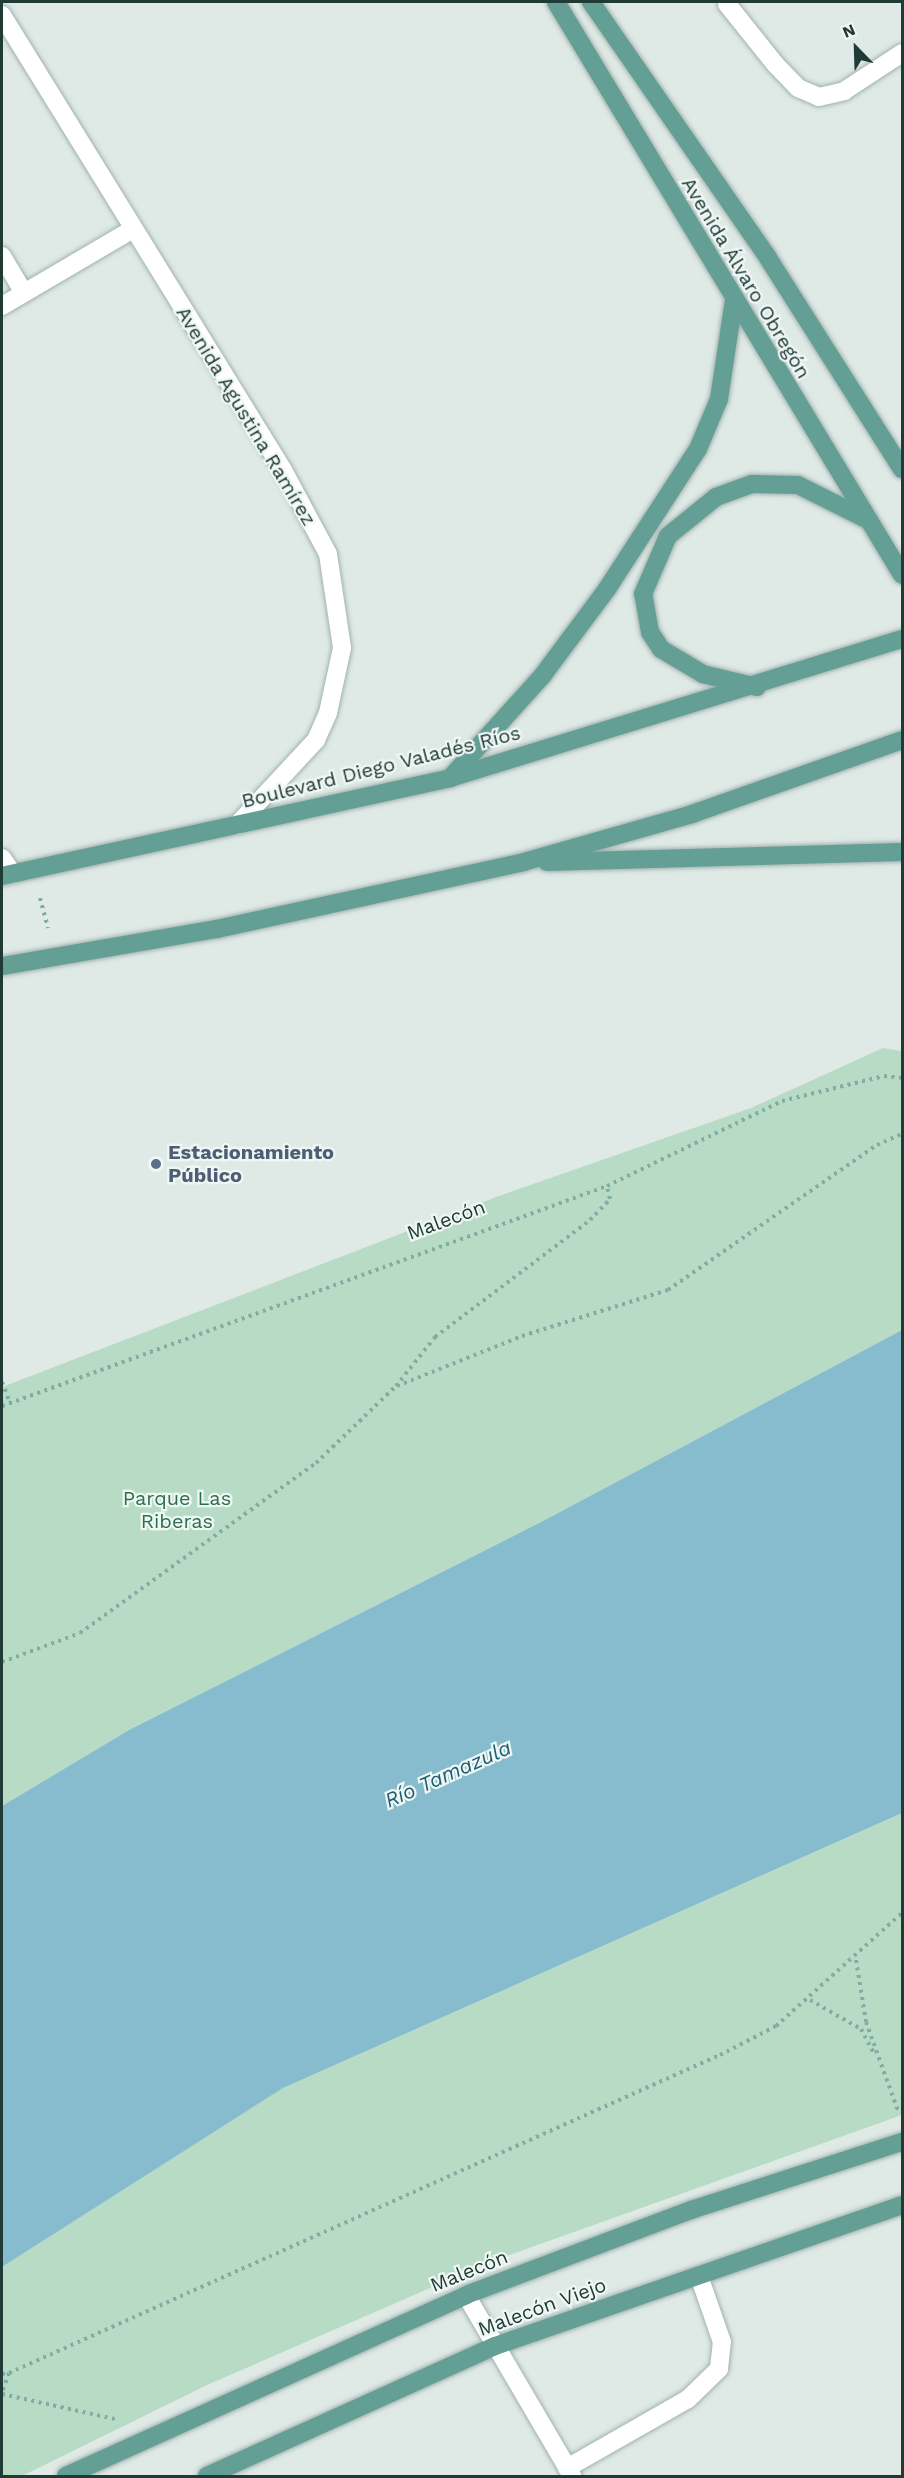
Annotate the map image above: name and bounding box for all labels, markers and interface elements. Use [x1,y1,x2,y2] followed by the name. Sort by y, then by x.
[826,18,886,78] north arrow
[840,20,858,42] text: N
[676,173,816,383] street label: Avenida Álvaro Obregón
[171,301,321,531] street label: Avenida Agustina Ramírez
[239,721,523,813] street label: Boulevard Diego Valadés Ríos
[168,1140,334,1187] place label: Estacionamiento Público
[149,1157,163,1171] marker: Estacionamiento Público
[404,1195,488,1245] street label: Malecón
[123,1486,231,1533] park label: Parque Las Riberas
[380,1735,516,1813] water label: Río Tamazula
[427,2245,511,2297] street label: Malecón
[474,2273,610,2341] street label: Malecón Viejo

